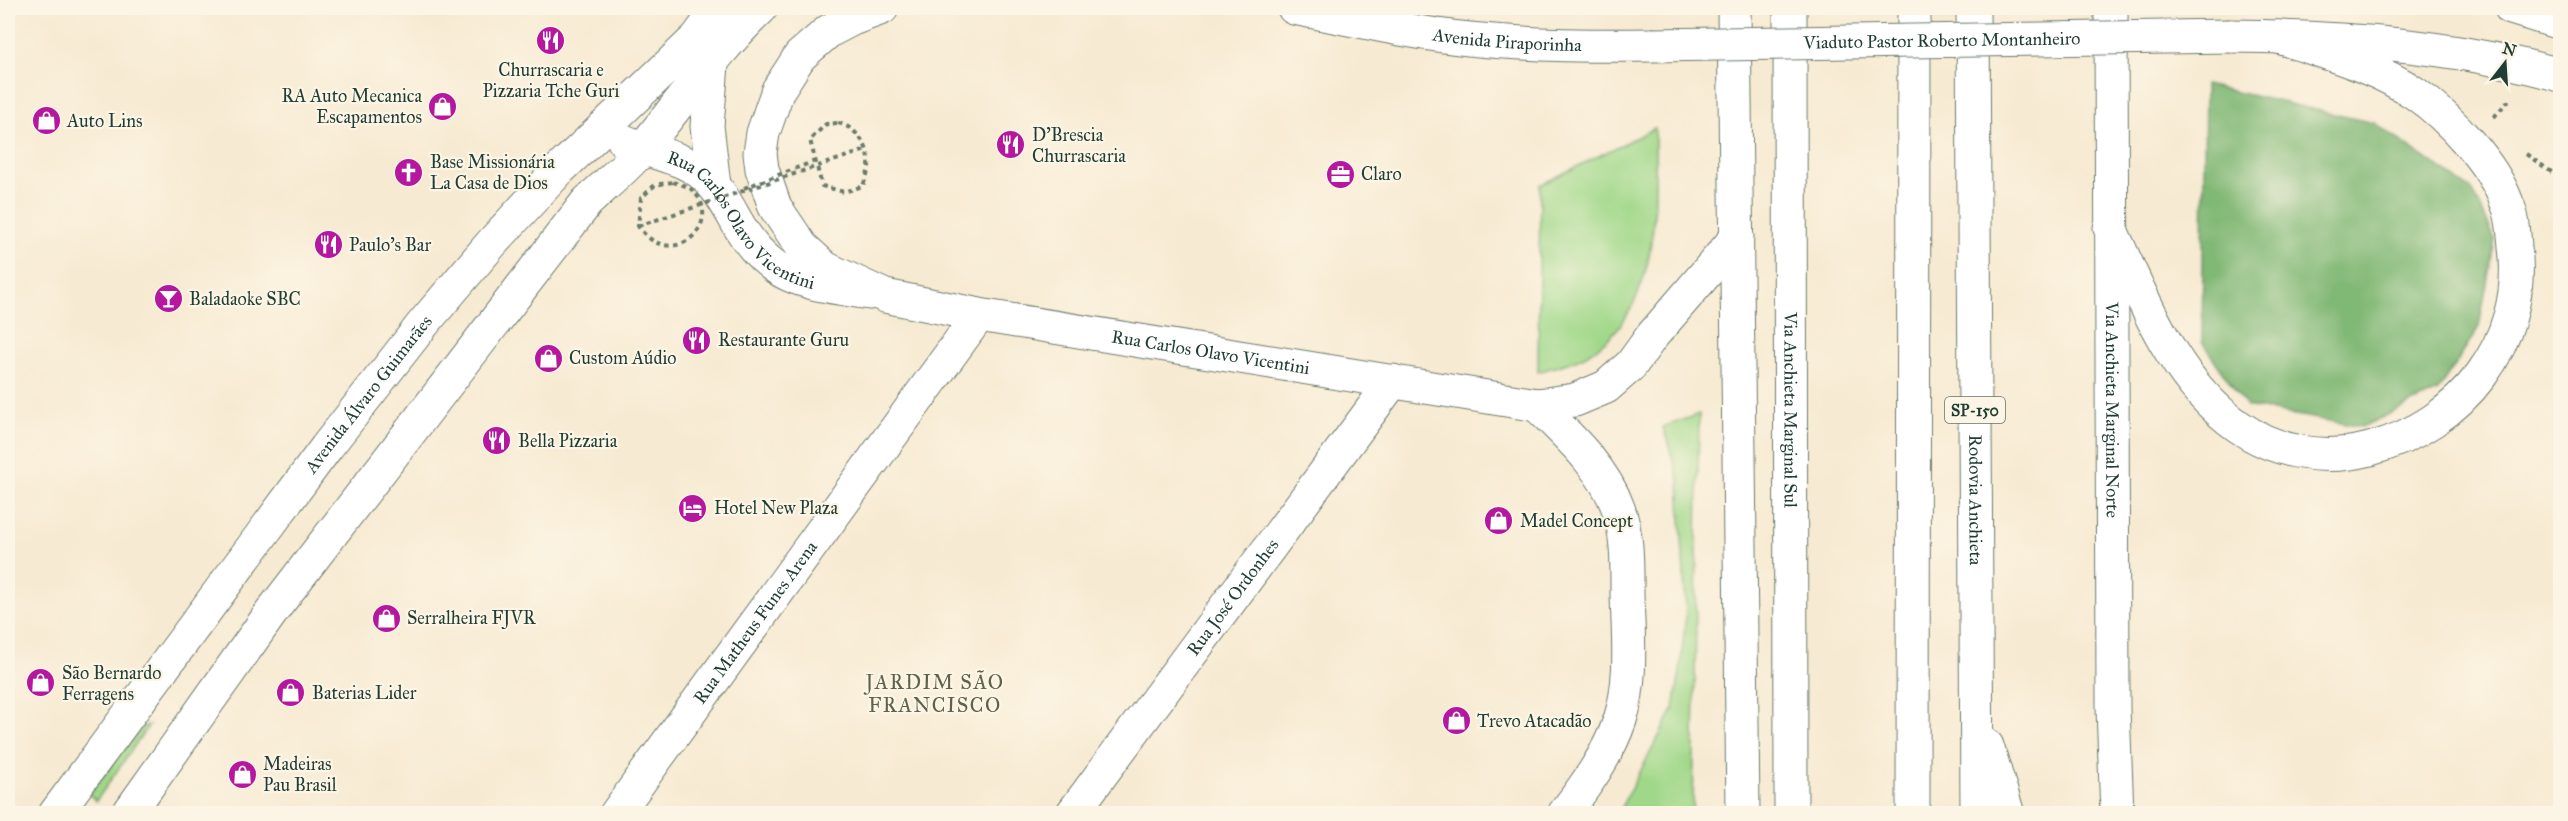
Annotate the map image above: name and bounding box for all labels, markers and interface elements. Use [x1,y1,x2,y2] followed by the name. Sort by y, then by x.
[1430,23,1582,56] street label: Avenida Piraporinha
[535,25,567,57] restaurant icon: Churrascaria e Pizzaria Tche Guri
[1802,27,2081,54] street label: Viaduto Pastor Roberto Montanheiro
[2475,33,2535,93] north arrow
[2500,38,2519,60] text: N
[483,59,620,102] place label: Churrascaria e Pizzaria Tche Guri
[281,85,422,128] place label: RA Auto Mecanica Escapamentos
[427,90,459,122] shop icon: RA Auto Mecanica Escapamentos
[30,105,62,137] shop icon: Auto Lins
[66,110,143,132] place label: Auto Lins
[1032,124,1126,167] place label: D’Brescia Churrascaria
[995,129,1027,161] restaurant icon: D’Brescia Churrascaria
[664,146,817,294] street label: Rua Carlos Olavo Vicentini
[430,151,555,194] place label: Base Missionária La Casa de Dios
[393,156,425,188] church icon: Base Missionária La Casa de Dios
[1324,158,1356,190] office icon: Claro
[1361,163,1402,185] place label: Claro
[312,229,344,261] restaurant icon: Paulo's Bar
[349,234,431,256] place label: Paulo's Bar
[152,283,184,315] bar icon: Baladaoke SBC
[189,288,301,310] place label: Baladaoke SBC
[2100,301,2123,518] street label: Via Anchieta Marginal Norte
[300,311,437,478] street label: Avenida Álvaro Guimarães
[1779,311,1802,508] street label: Via Anchieta Marginal Sul
[681,324,713,356] restaurant icon: Restaurante Guru
[1110,326,1312,379] street label: Rua Carlos Olavo Vicentini
[718,329,850,351] place label: Restaurante Guru
[532,342,564,374] shop icon: Custom Aúdio
[569,347,677,369] place label: Custom Aúdio
[1945,397,2005,423] road number: SP-150
[481,425,513,457] restaurant icon: Bella Pizzaria
[518,430,618,452] place label: Bella Pizzaria
[1964,435,1987,566] street label: Rodovia Anchieta
[677,492,709,524] hotel icon: Hotel New Plaza
[714,497,838,519] place label: Hotel New Plaza
[1483,505,1515,537] shop icon: Madel Concept
[1520,510,1634,532] place label: Madel Concept
[1182,534,1283,660] street label: Rua José Ordonhes
[689,536,822,708] street label: Rua Matheus Funes Arena
[370,602,402,634] shop icon: Serralheira FJVR
[407,607,537,630] place label: Serralheira FJVR
[62,662,161,706] place label: São Bernardo Ferragens
[25,667,57,699] shop icon: São Bernardo Ferragens
[863,670,1005,717] district label: JARDIM SÃO FRANCISCO
[275,677,307,709] shop icon: Baterias Lider
[312,682,417,704] place label: Baterias Lider
[1440,705,1472,737] shop icon: Trevo Atacadão
[1477,710,1592,732] place label: Trevo Atacadão
[263,753,337,796] place label: Madeiras Pau Brasil
[226,758,258,790] shop icon: Madeiras Pau Brasil

